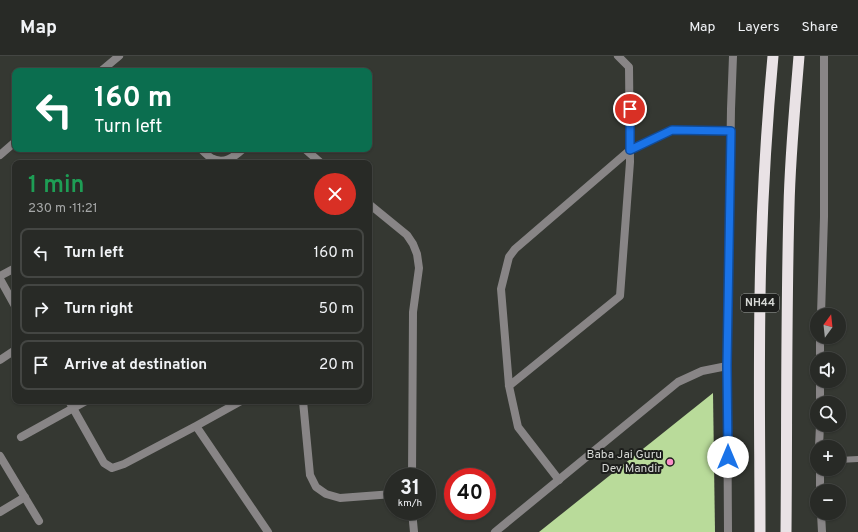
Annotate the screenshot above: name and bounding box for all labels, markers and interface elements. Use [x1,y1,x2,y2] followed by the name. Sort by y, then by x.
[20,16,57,40] text: Map
[689,19,715,36] text: Map
[737,19,779,36] text: Layers
[801,19,838,36] text: Share
[94,81,172,117] text: 160 m
[28,84,80,136] icon: left
[613,92,647,126] pin
[619,98,641,120] icon: arrive
[94,116,162,139] text: Turn left
[28,171,85,201] text: 1 min
[314,173,356,215] button: close
[28,201,98,217] text: 230 m · 11:21
[30,242,52,264] icon: left
[64,244,124,263] text: Turn left
[314,244,354,263] text: 160 m
[741,294,779,312] road number: NH44
[30,298,52,320] icon: right
[64,300,133,319] text: Turn right
[319,300,354,319] text: 50 m
[810,308,846,344] north arrow
[810,308,846,520] map controls
[810,352,846,388] button: sound
[30,354,52,376] icon: arrive
[64,356,207,375] text: Arrive at destination
[319,356,354,375] text: 20 m
[810,396,846,432] button: search
[707,436,749,478] position arrow
[810,440,846,476] button: +
[587,447,662,477] place label: Baba Jai Guru Dev Mandir
[665,457,675,467] marker: Baba Jai Guru Dev Mandir
[444,468,496,520] speed limit sign: 40
[400,476,420,502] text: 31
[810,484,846,520] button: −
[398,497,422,510] text: km/h

